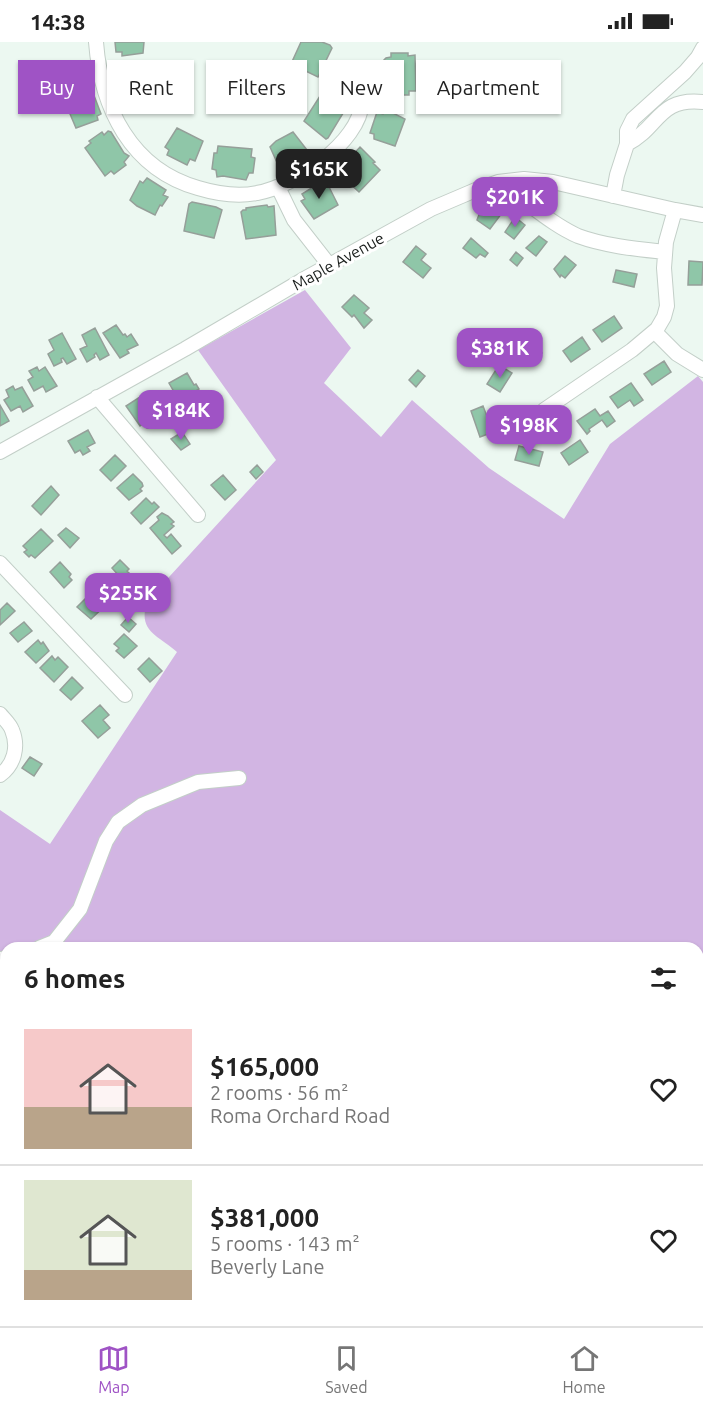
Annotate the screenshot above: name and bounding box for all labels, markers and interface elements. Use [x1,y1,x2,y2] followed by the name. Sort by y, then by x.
[30,9,85,34] text: 14:38
[18,60,95,114] chip: Buy
[107,60,194,114] chip: Rent
[206,60,307,114] chip: Filters
[319,60,404,114] chip: New
[416,60,561,114] chip: Apartment
[277,149,361,200] pin: $165K
[290,157,348,180] text: $165K
[473,177,557,228] pin: $201K
[486,185,544,208] text: $201K
[289,228,387,294] street label: Maple Avenue
[458,328,542,379] pin: $381K
[471,336,529,359] text: $381K
[139,390,223,441] pin: $184K
[152,398,210,421] text: $184K
[487,405,571,456] pin: $198K
[500,413,558,436] text: $198K
[86,573,170,624] pin: $255K
[99,581,157,604] text: $255K
[647,962,680,995] icon: filters
[24,964,125,993] text: 6 homes
[210,1052,319,1081] text: $165,000
[72,1053,144,1125] icon: home
[647,1073,680,1106] icon: heart
[210,1081,348,1104] text: 2 rooms · 56 m²
[210,1104,390,1127] text: Roma Orchard Road
[210,1203,319,1232] text: $381,000
[72,1204,144,1276] icon: home
[647,1224,680,1257] icon: heart
[210,1232,360,1255] text: 5 rooms · 143 m²
[210,1255,324,1278] text: Beverly Lane
[97,1342,130,1396] tab: Map
[325,1342,368,1396] tab: Saved
[562,1342,606,1396] tab: Home

